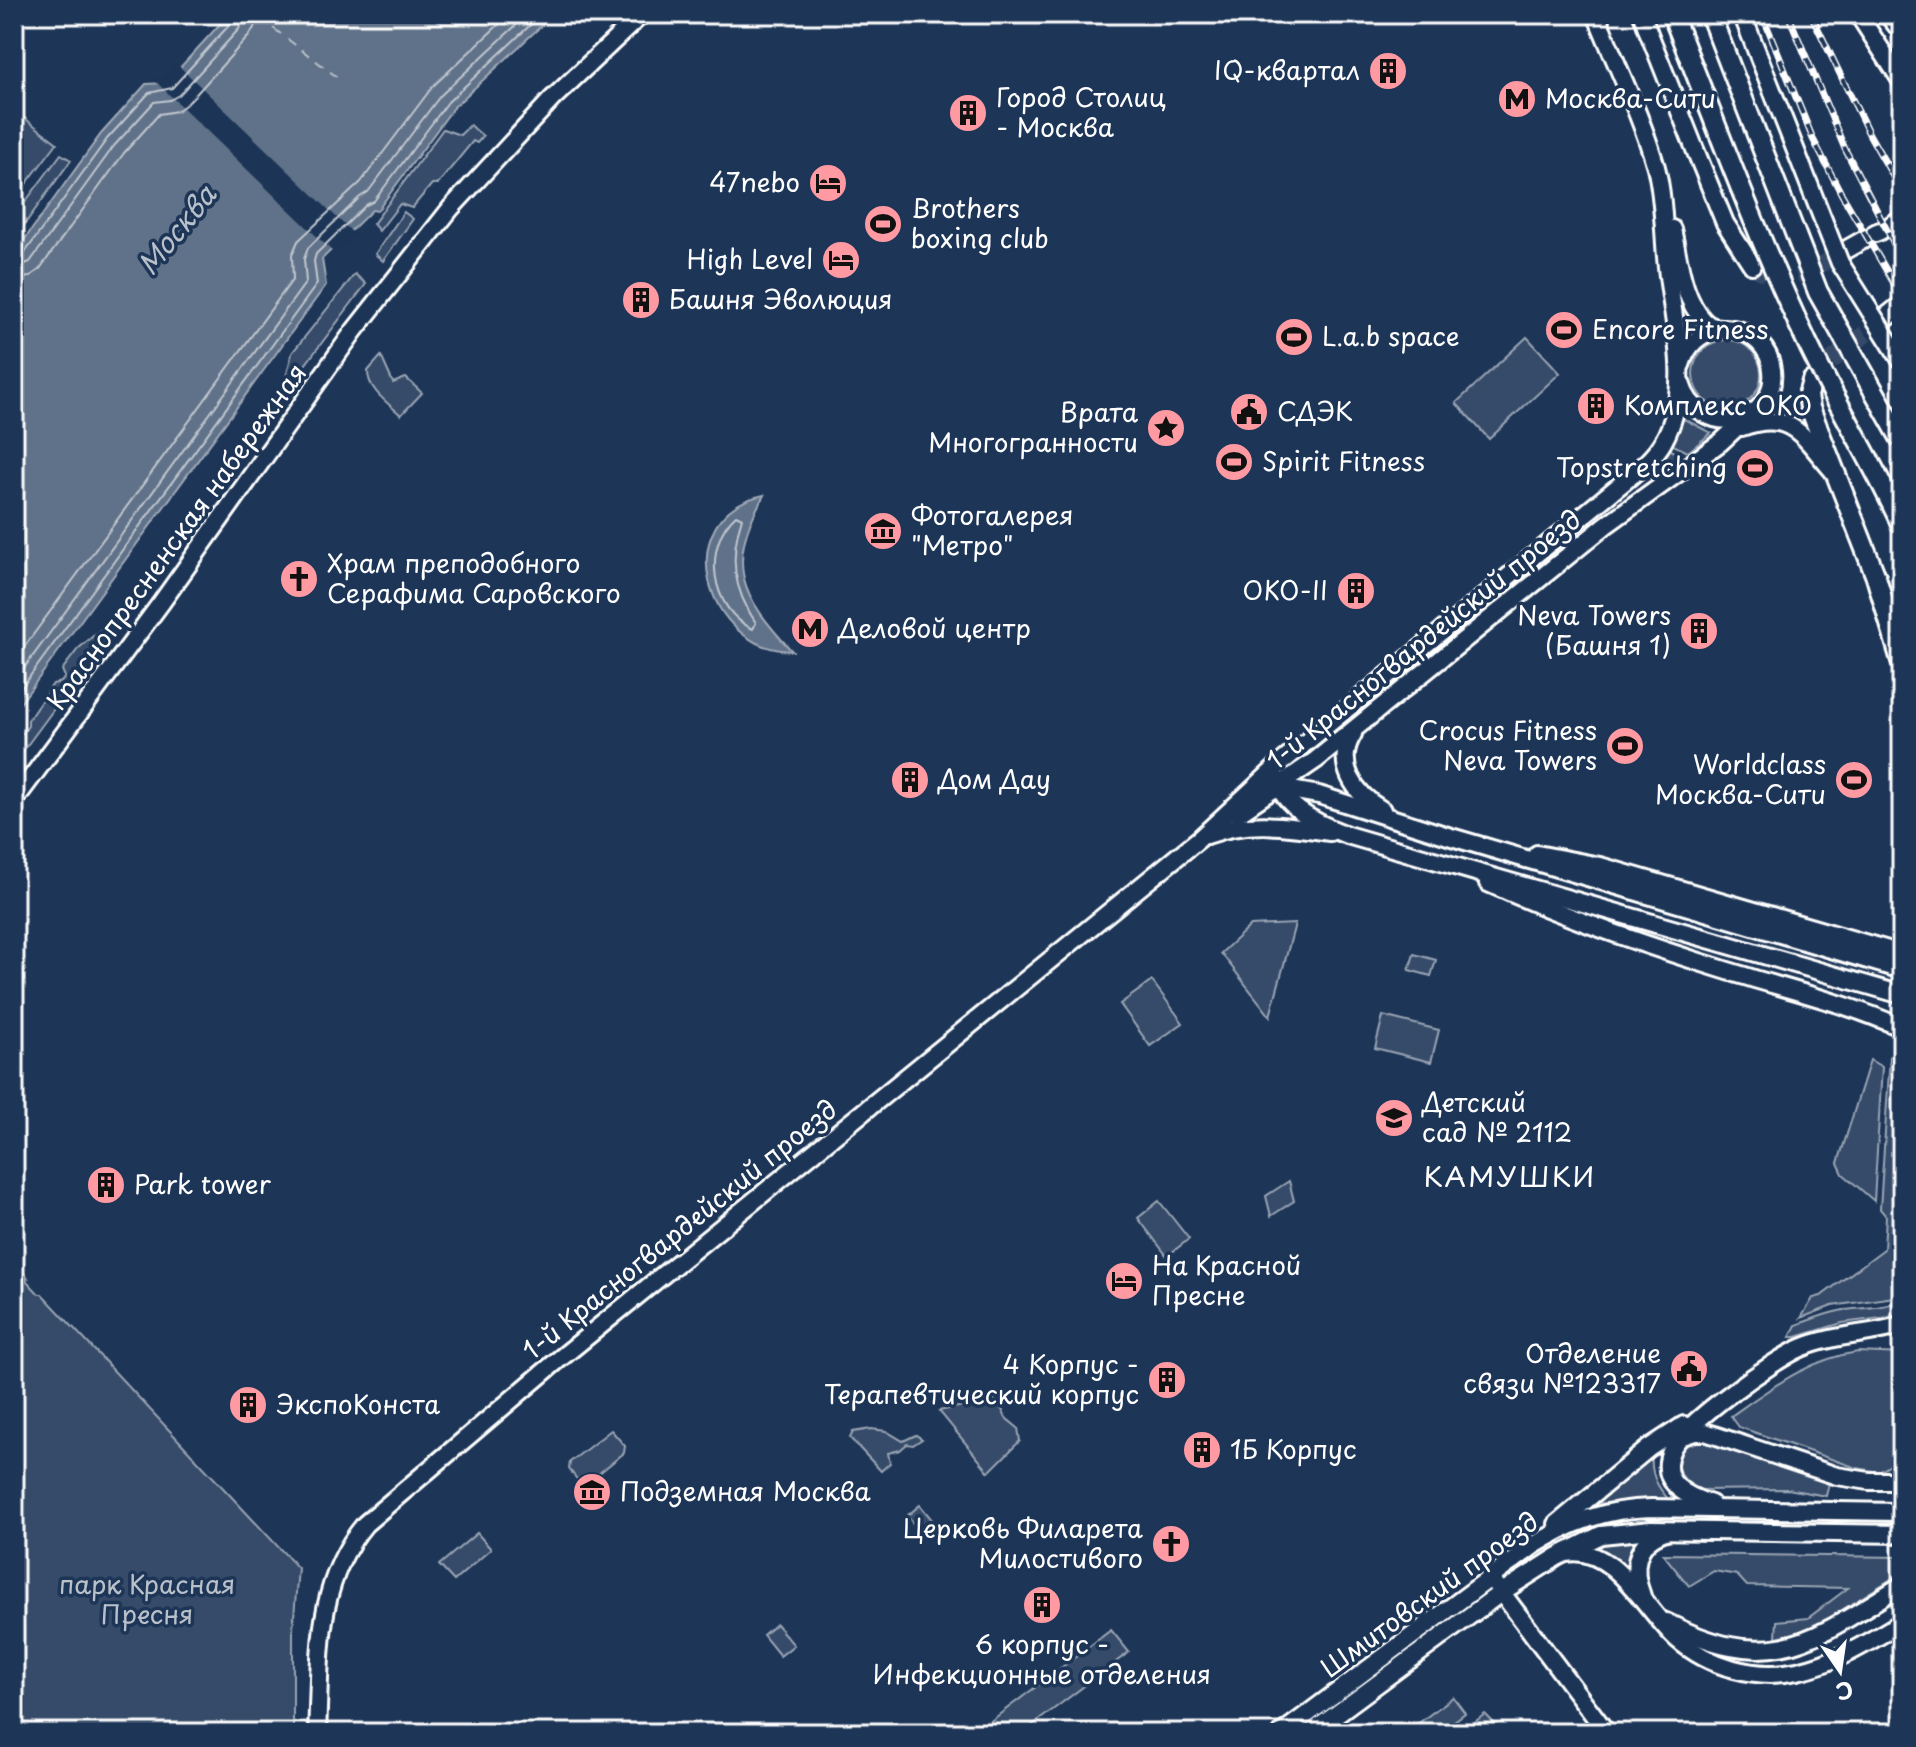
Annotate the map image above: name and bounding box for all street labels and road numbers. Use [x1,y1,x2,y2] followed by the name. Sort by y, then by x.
[37,355,315,717] street label: Краснопресненская набережная
[1257,499,1589,778] street label: 1-й Красногвардейский проезд
[513,1089,845,1368] street label: 1-й Красногвардейский проезд
[1312,1501,1546,1686] street label: Шмитовский проезд

